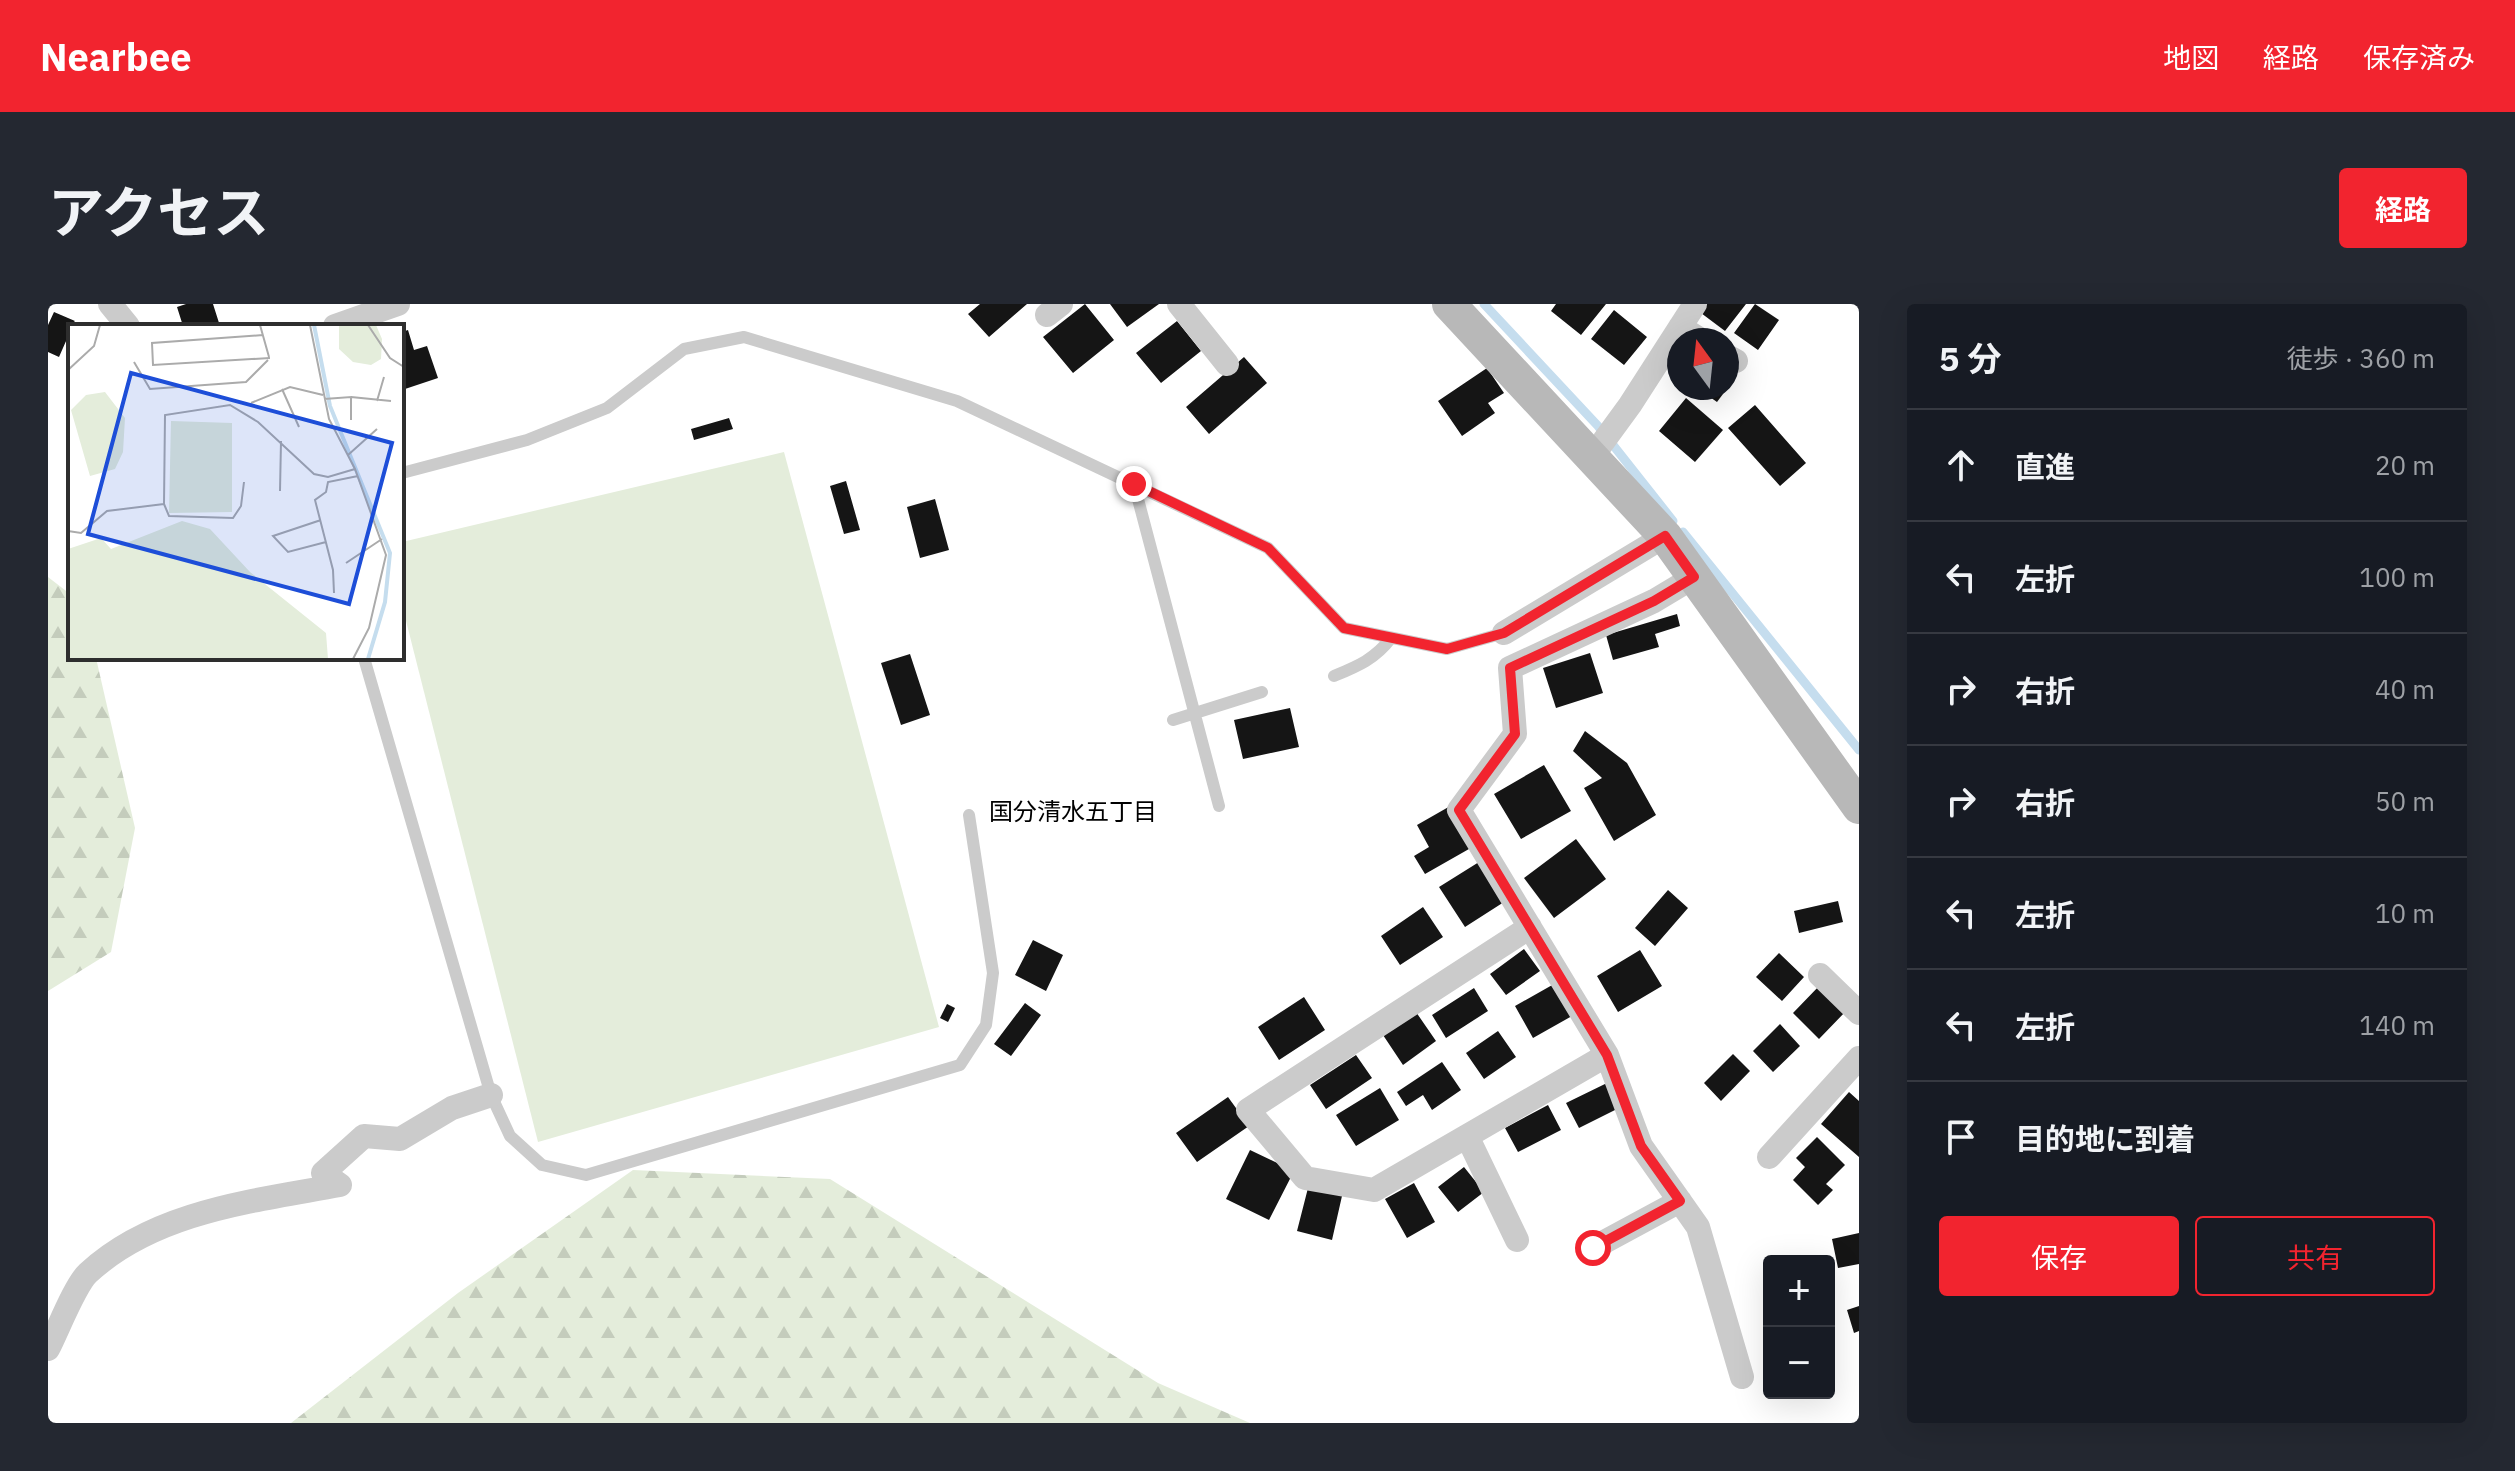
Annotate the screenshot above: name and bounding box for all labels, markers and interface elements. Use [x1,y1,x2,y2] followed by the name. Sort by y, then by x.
[40,32,192,81] text: Nearbee
[2163,39,2219,76] text: 地図
[2263,39,2319,76] text: 経路
[2363,39,2475,76] text: 保存済み
[2339,168,2467,248] button: 経路
[48,176,269,248] text: アクセス
[68,324,404,660] inset map
[1667,328,1739,400] north arrow
[1939,336,2001,380] text: 5 分
[2287,341,2435,375] text: 徒歩 · 360 m
[1939,443,1983,487] icon: ahead
[2015,447,2075,486] text: 直進
[2375,448,2435,482] text: 20 m
[1116,466,1152,502] route end
[1939,555,1983,599] icon: left
[2015,559,2075,598] text: 左折
[2359,560,2435,594] text: 100 m
[1939,667,1983,711] icon: right
[2015,671,2075,710] text: 右折
[2375,672,2435,706] text: 40 m
[1939,779,1983,823] icon: right
[2015,783,2075,822] text: 右折
[2375,784,2435,818] text: 50 m
[989,795,1157,827] district label: 国分清水五丁目
[1939,891,1983,935] icon: left
[2015,895,2075,934] text: 左折
[2375,896,2435,930] text: 10 m
[1939,1003,1983,1047] icon: left
[2015,1007,2075,1046] text: 左折
[2359,1008,2435,1042] text: 140 m
[1939,1115,1983,1159] icon: arrive
[2015,1119,2195,1158] text: 目的地に到着
[1939,1216,2179,1296] button: 保存
[2195,1216,2435,1296] button: 共有
[1575,1230,1611,1266] route start
[1763,1255,1835,1399] map controls
[1763,1255,1835,1327] button: +
[1763,1327,1835,1399] button: −

